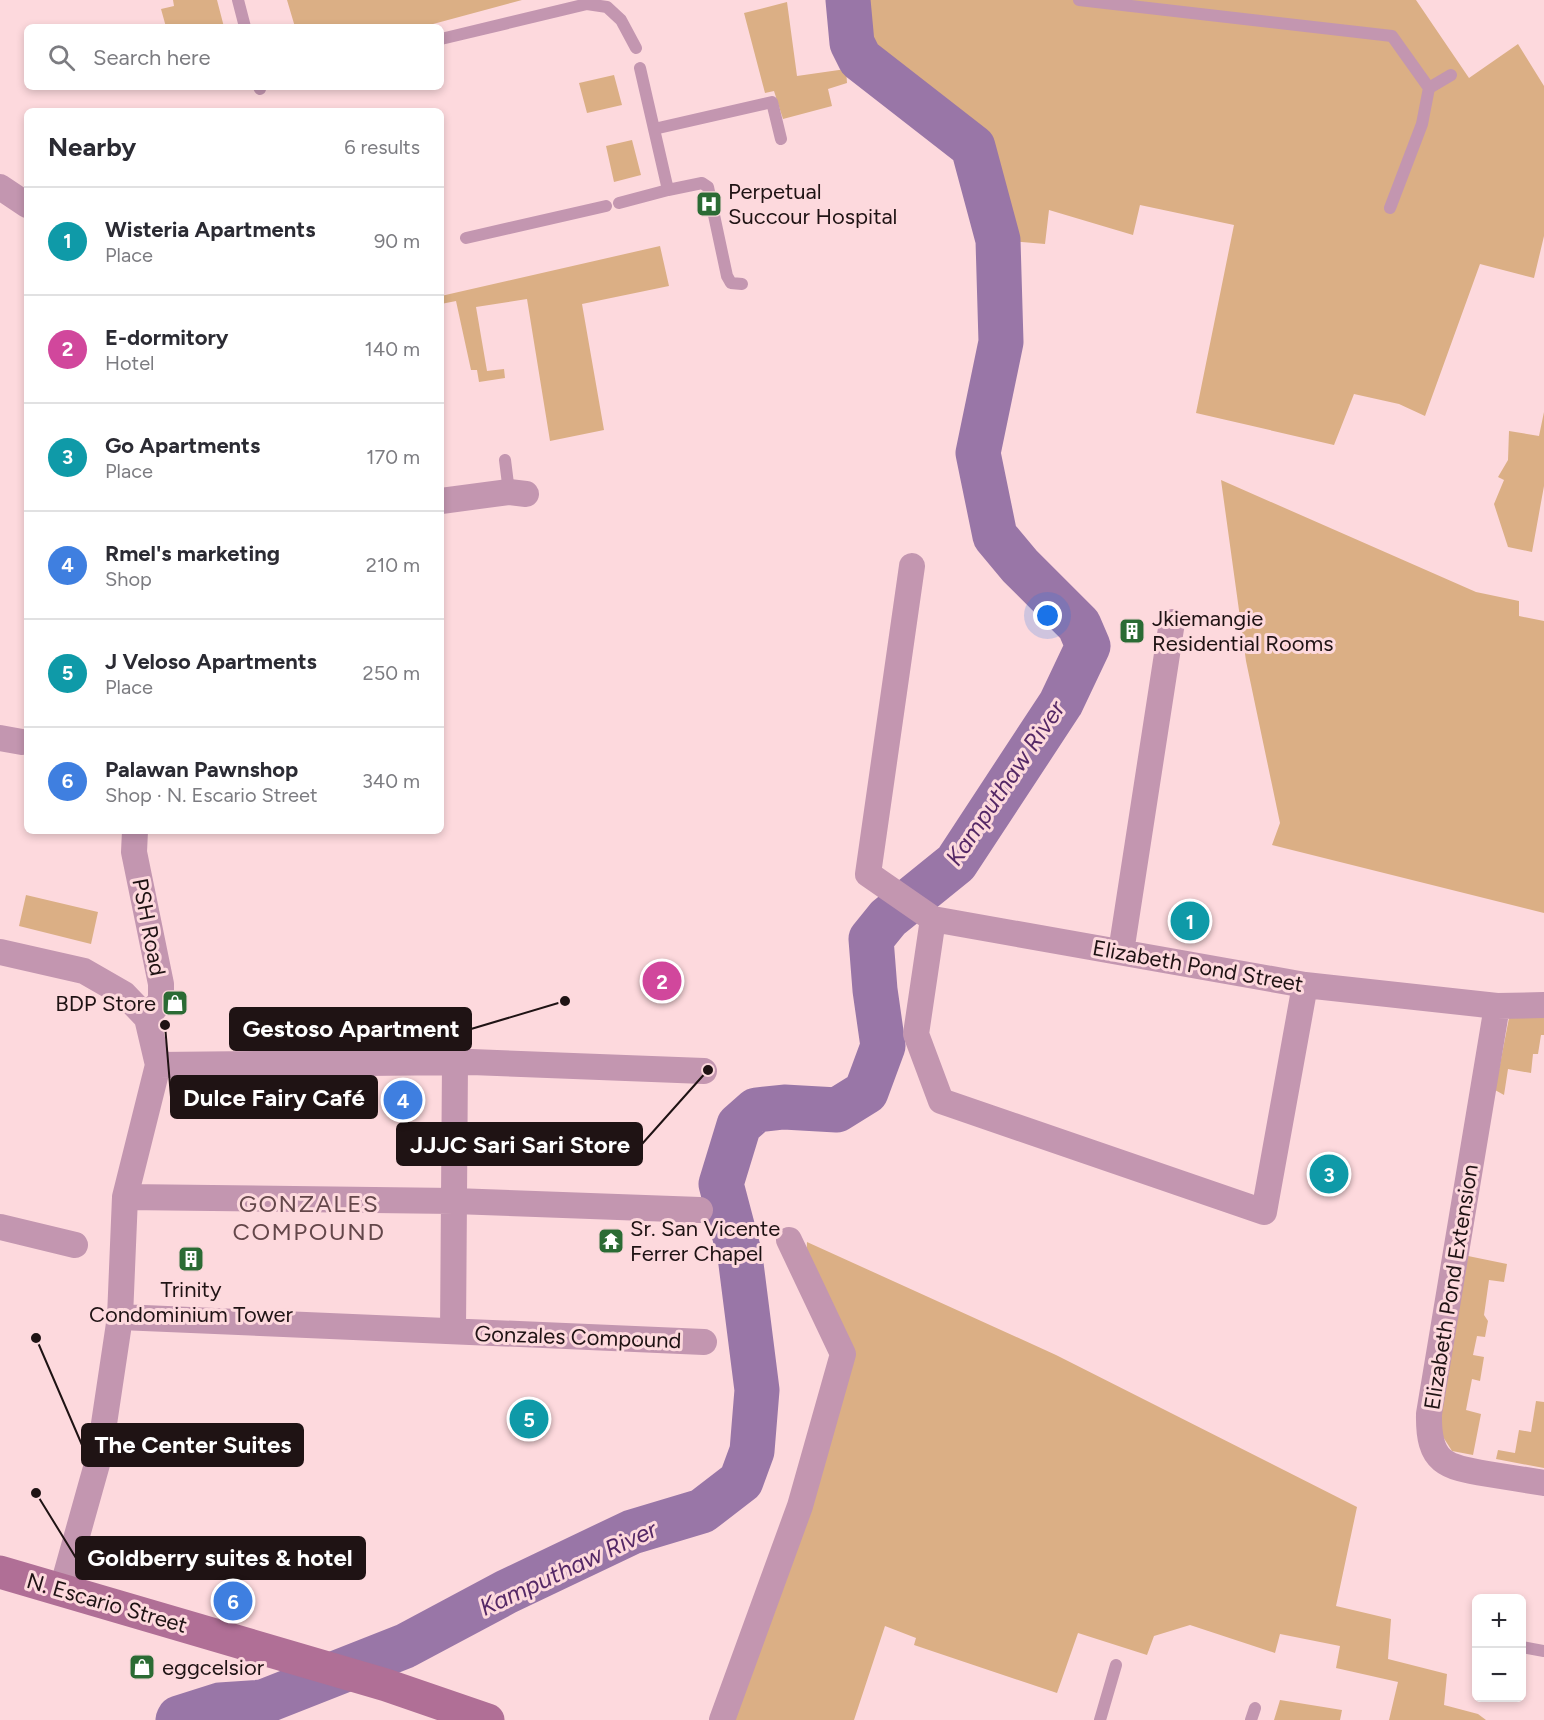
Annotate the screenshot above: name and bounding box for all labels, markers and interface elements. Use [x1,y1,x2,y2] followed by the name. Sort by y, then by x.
[24,24,444,90] search box
[45,41,78,74] icon: search
[93,44,211,71] text: Search here
[48,131,136,163] text: Nearby
[344,135,420,159] text: 6 results
[728,178,897,230] place label: Perpetual Succour Hospital
[694,189,724,219] hospital icon: Perpetual Succour Hospital
[105,216,315,243] text: Wisteria Apartments
[63,229,72,253] text: 1
[374,229,420,253] text: 90 m
[105,243,153,267] text: Place
[105,324,229,351] text: E-dormitory
[62,337,73,361] text: 2
[365,337,420,361] text: 140 m
[105,351,154,375] text: Hotel
[105,432,260,459] text: Go Apartments
[62,445,73,469] text: 3
[366,445,420,469] text: 170 m
[105,459,153,483] text: Place
[105,540,280,567] text: Rmel's marketing
[61,553,74,577] text: 4
[366,553,420,577] text: 210 m
[105,567,152,591] text: Shop
[1033,601,1062,630] your location
[1152,605,1334,657] place label: Jkiemangie Residential Rooms
[1117,616,1147,646] building icon: Jkiemangie Residential Rooms
[105,648,317,675] text: J Veloso Apartments
[62,661,73,685] text: 5
[363,661,420,685] text: 250 m
[105,675,153,699] text: Place
[939,695,1071,871] water label: Kamputhaw River
[105,756,298,783] text: Palawan Pawnshop
[62,769,73,793] text: 6
[362,769,420,793] text: 340 m
[105,783,318,807] text: Shop · N. Escario Street
[126,876,172,978] street label: PSH Road
[1170,898,1210,944] pin: 1
[1091,934,1305,998] street label: Elizabeth Pond Street
[642,958,682,1004] pin: 2
[160,988,190,1018] shop icon: BDP Store
[55,990,156,1017] place label: BDP Store
[230,1008,471,1050] callout: Gestoso Apartment
[242,1014,460,1043] text: Gestoso Apartment
[171,1076,377,1118] callout: Dulce Fairy Café
[384,1078,422,1122] pin: 4
[183,1083,365,1112] text: Dulce Fairy Café
[397,1123,642,1165] callout: JJJC Sari Sari Store
[410,1130,630,1159] text: JJJC Sari Sari Store
[1310,1152,1348,1196] pin: 3
[1418,1162,1484,1412] street label: Elizabeth Pond Extension
[233,1189,385,1246] district label: GONZALES COMPOUND
[630,1215,780,1267] place label: Sr. San Vicente Ferrer Chapel
[596,1226,626,1256] temple icon: Sr. San Vicente Ferrer Chapel
[176,1244,206,1274] building icon: Trinity Condominium Tower
[89,1276,294,1328] place label: Trinity Condominium Tower
[474,1320,682,1354] street label: Gonzales Compound
[510,1396,548,1442] pin: 5
[82,1424,303,1466] callout: The Center Suites
[95,1430,291,1459] text: The Center Suites
[475,1514,662,1622] water label: Kamputhaw River
[76,1537,365,1579] callout: Goldberry suites & hotel
[87,1543,353,1572] text: Goldberry suites & hotel
[24,1567,190,1639] street label: N. Escario Street
[214,1578,252,1624] pin: 6
[1472,1594,1526,1702] map controls
[1472,1594,1526,1648] button: +
[1472,1648,1526,1702] button: −
[127,1652,157,1682] shop icon: eggcelsior
[162,1654,265,1681] place label: eggcelsior

